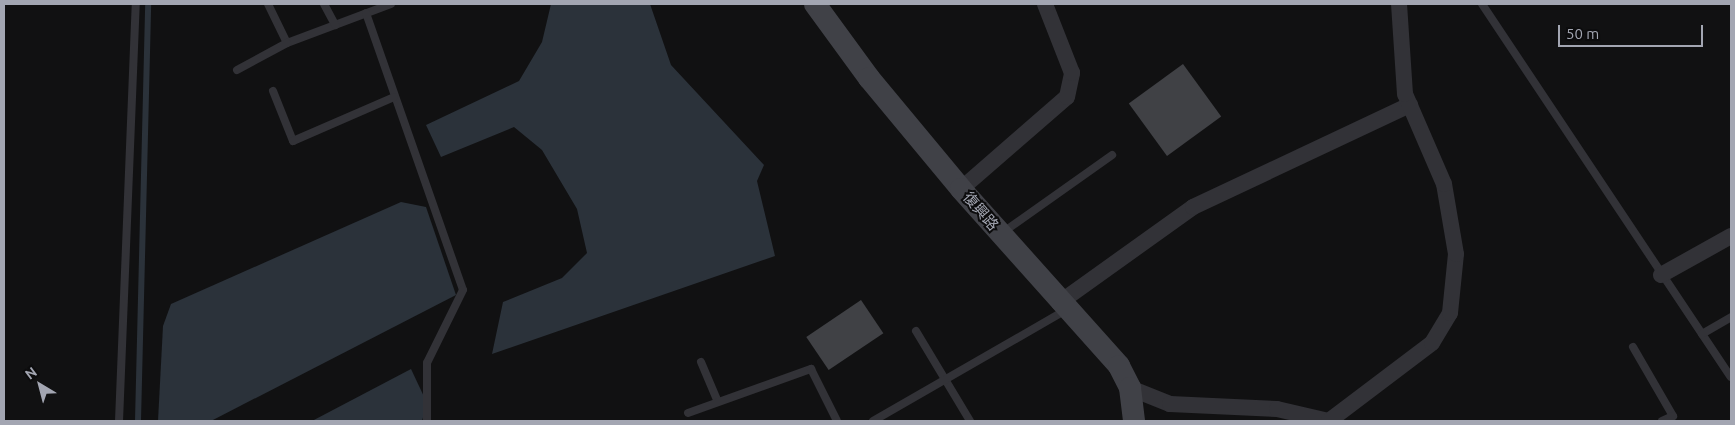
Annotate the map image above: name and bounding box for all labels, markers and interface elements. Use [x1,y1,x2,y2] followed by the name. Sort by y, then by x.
[1560,15,1705,47] scale bar
[1566,25,1599,42] text: 50 m
[959,188,1003,234] street label: 復興路
[15,360,65,410] north arrow
[22,363,40,383] text: N

